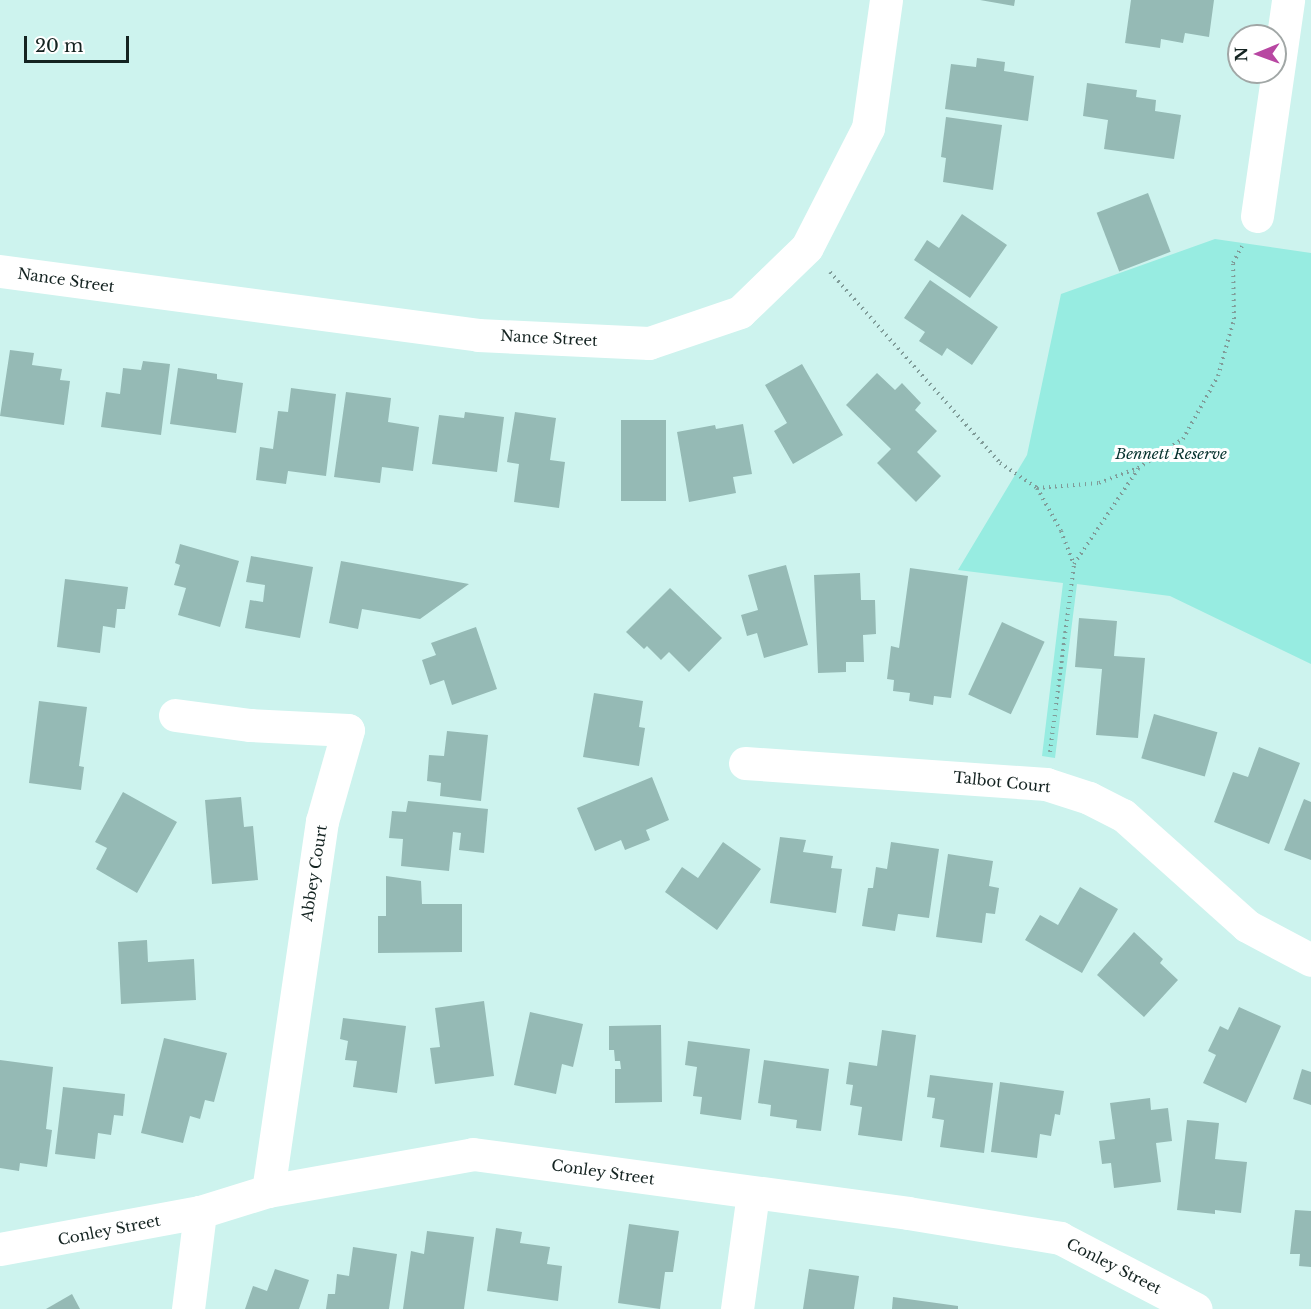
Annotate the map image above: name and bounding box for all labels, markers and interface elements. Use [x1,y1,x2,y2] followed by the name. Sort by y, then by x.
[27,24,132,62] scale bar
[1227,24,1287,84] north arrow
[35,35,83,57] text: 20 m
[1231,47,1251,62] text: N
[16,264,116,296] street label: Nance Street
[500,326,598,350] street label: Nance Street
[1115,445,1227,463] park label: Bennett Reserve
[952,768,1052,796] street label: Talbot Court
[297,823,331,923] street label: Abbey Court
[550,1156,656,1188] street label: Conley Street
[56,1211,162,1249] street label: Conley Street
[1063,1234,1165,1298] street label: Conley Street

